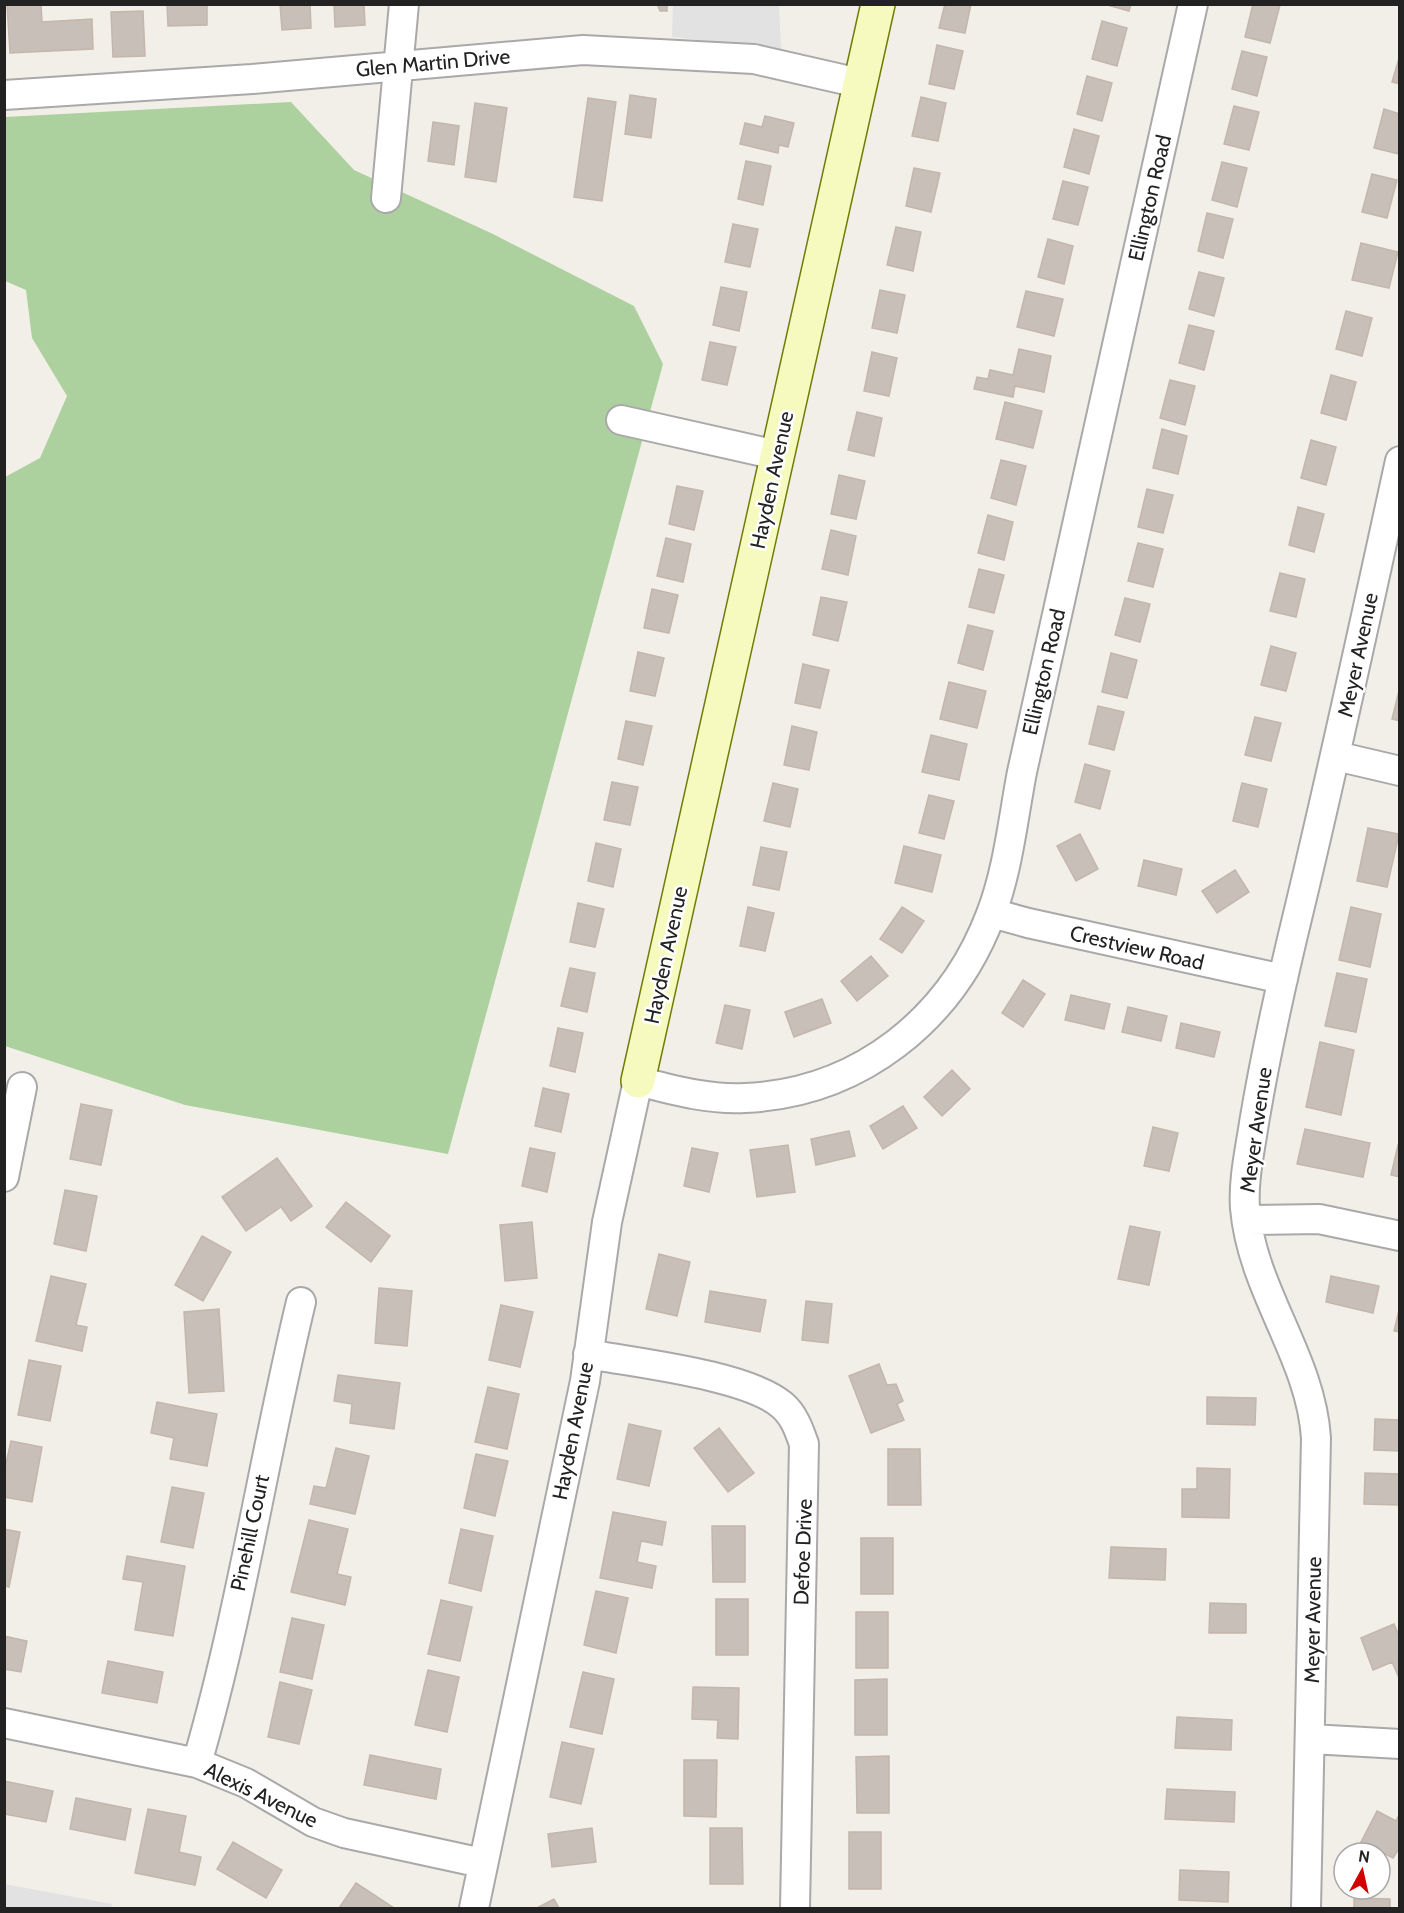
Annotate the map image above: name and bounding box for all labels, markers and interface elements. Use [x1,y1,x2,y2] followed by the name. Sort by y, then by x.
[355,43,511,82] street label: Glen Martin Drive
[1123,132,1176,263] street label: Ellington Road
[745,409,798,551] street label: Hayden Avenue
[1332,590,1383,719] street label: Meyer Avenue
[1017,606,1070,737] street label: Ellington Road
[639,884,692,1026] street label: Hayden Avenue
[1068,920,1207,975] street label: Crestview Road
[1234,1065,1277,1194] street label: Meyer Avenue
[547,1360,598,1502] street label: Hayden Avenue
[225,1472,274,1593] street label: Pinehill Court
[788,1498,817,1606] street label: Defoe Drive
[1299,1556,1326,1683] street label: Meyer Avenue
[201,1756,322,1833] street label: Alexis Avenue
[1332,1841,1392,1901] north arrow
[1357,1846,1371,1867] text: N

